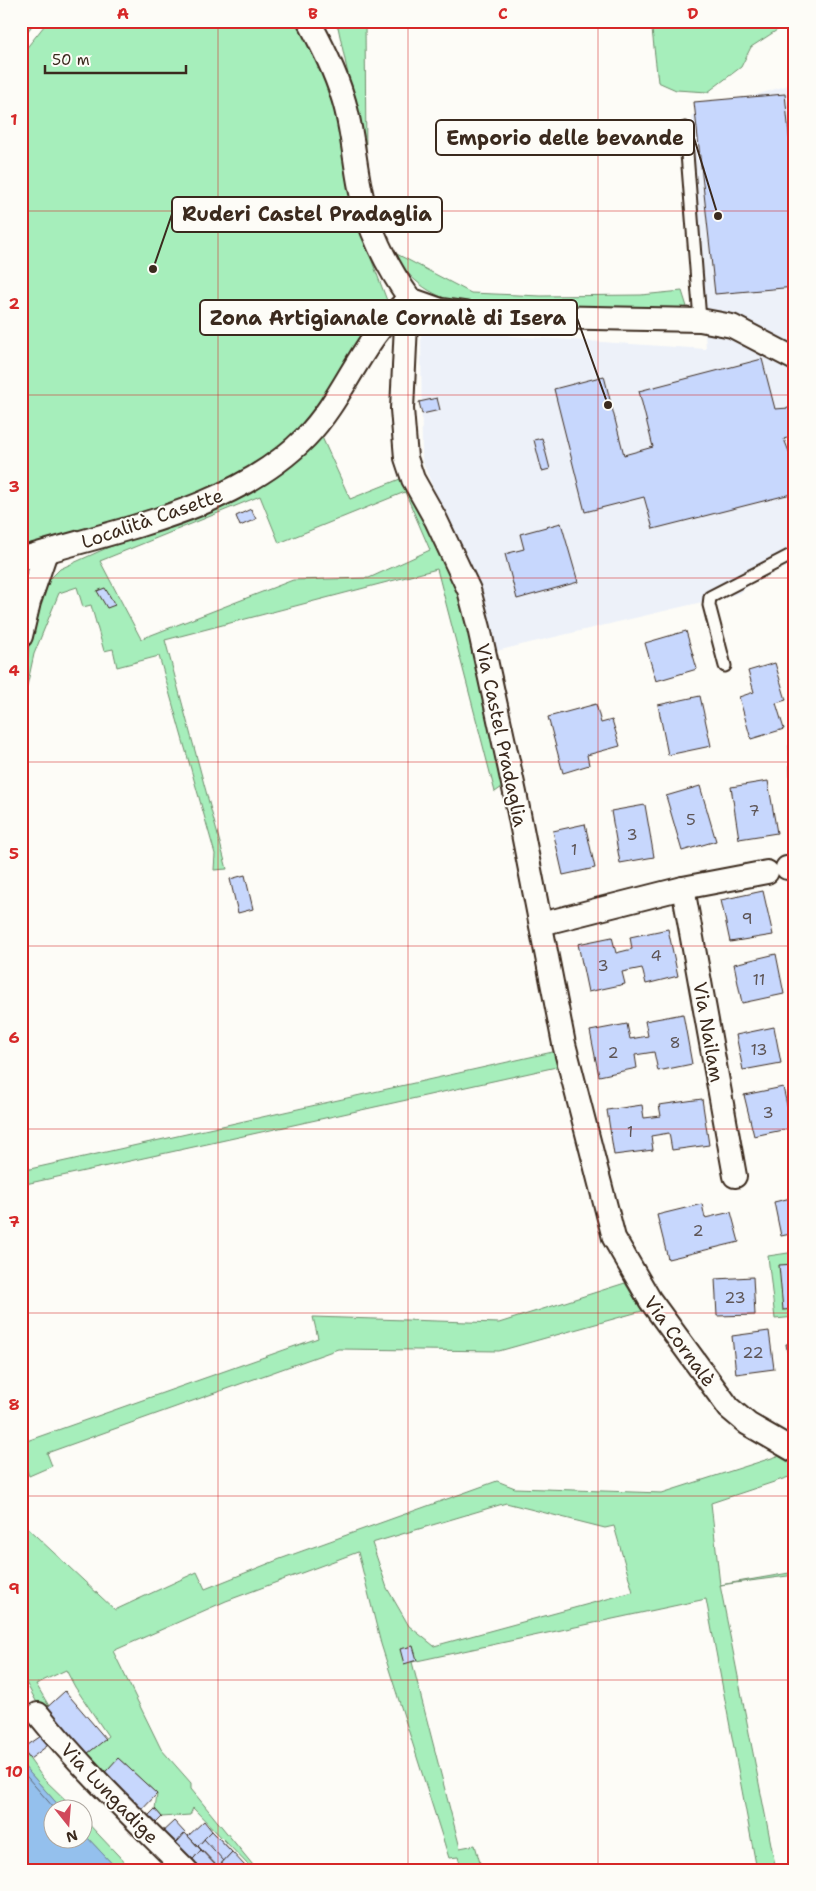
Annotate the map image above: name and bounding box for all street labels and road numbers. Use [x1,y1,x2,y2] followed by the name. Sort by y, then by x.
[78,482,226,554] street label: Località Casette
[470,641,533,829] street label: Via Castel Pradaglia
[687,980,730,1084] street label: Via Nailam
[638,1291,721,1392] street label: Via Cornalè
[55,1738,164,1849] street label: Via Lungadige

